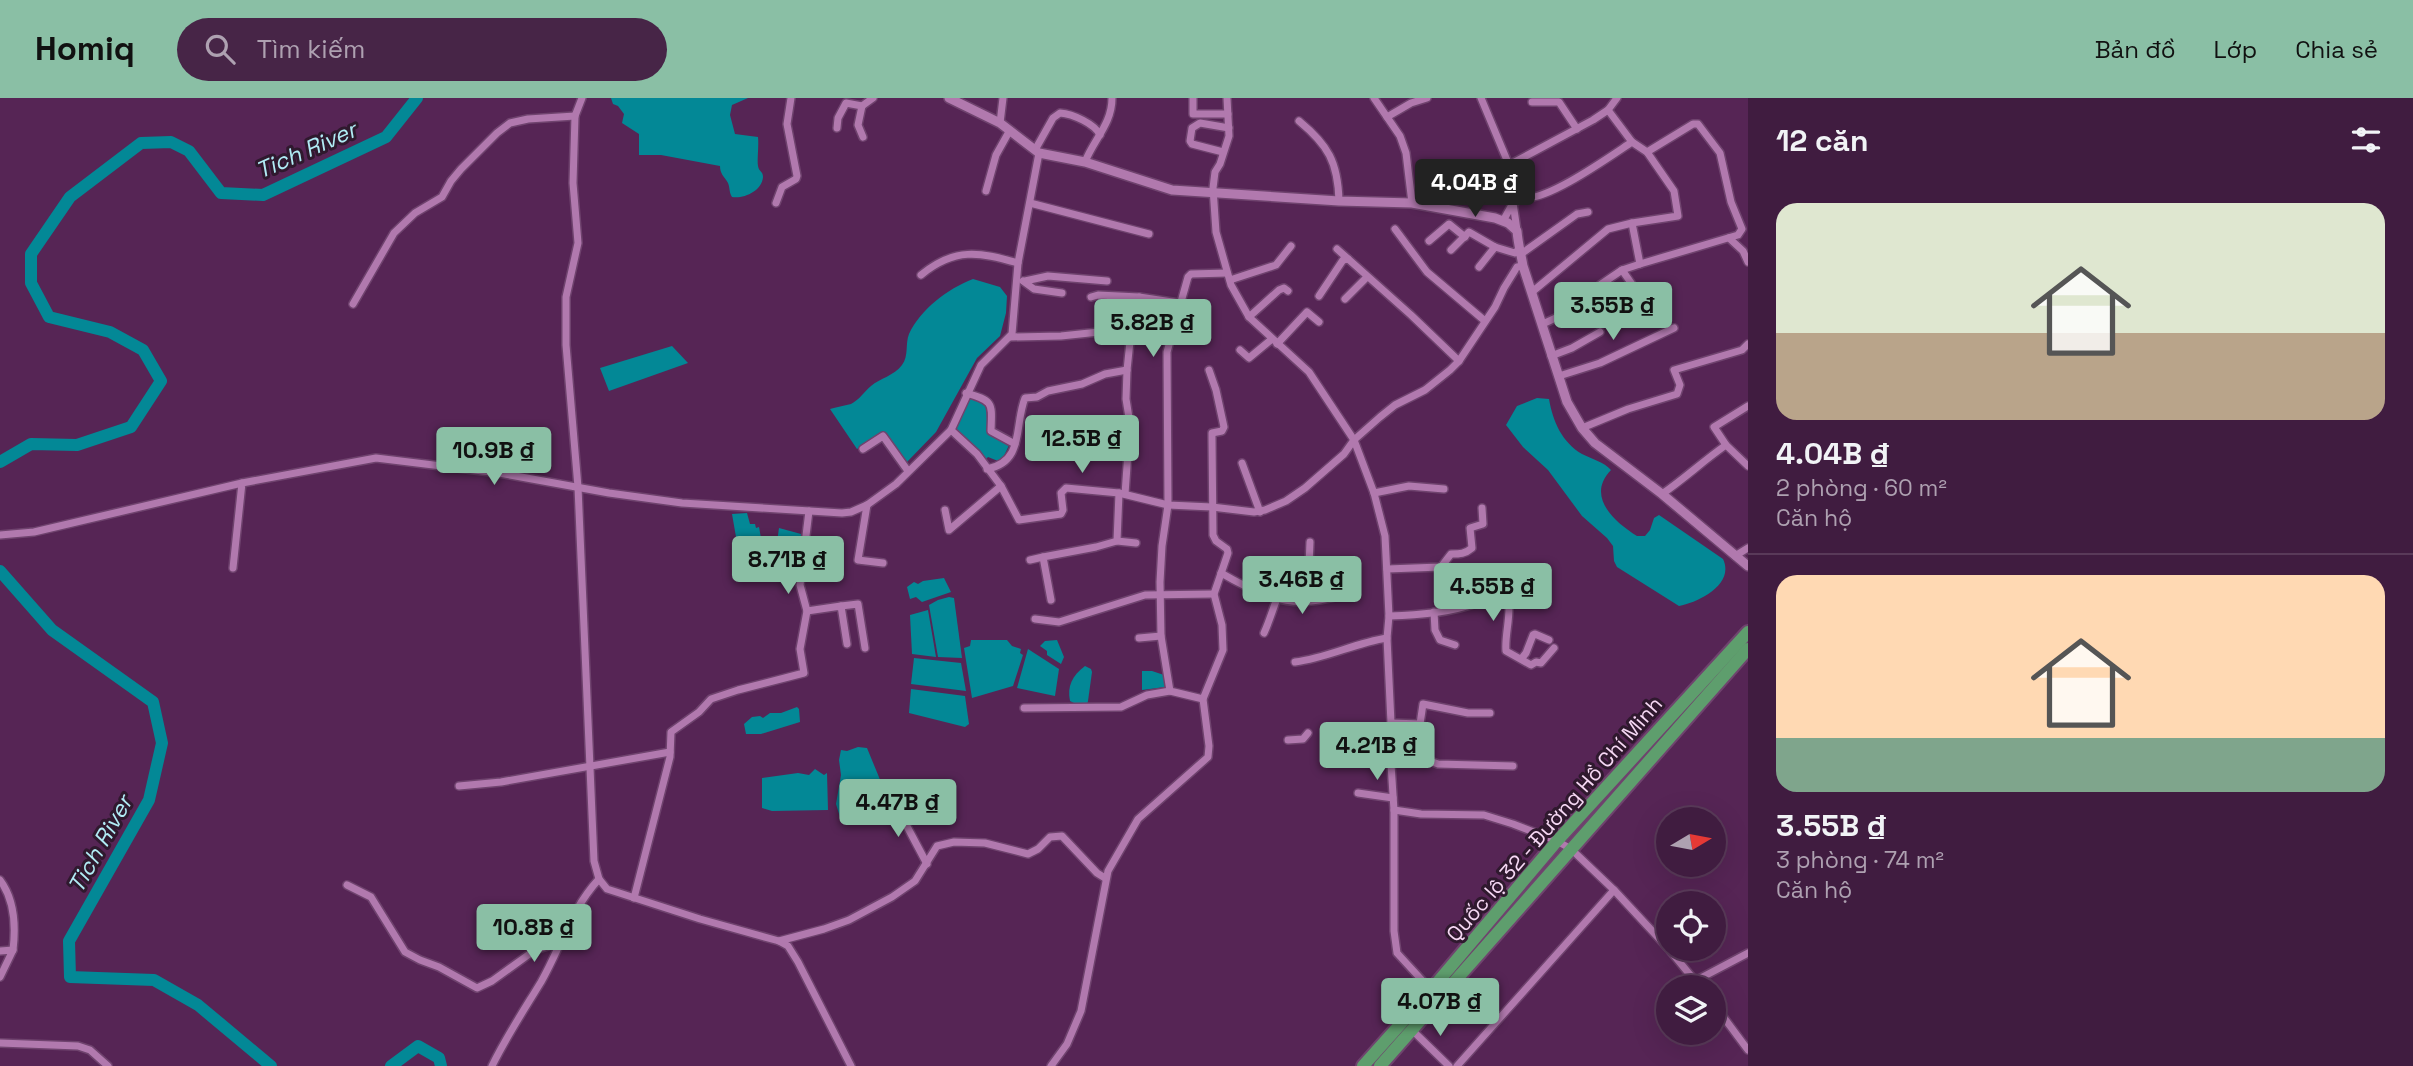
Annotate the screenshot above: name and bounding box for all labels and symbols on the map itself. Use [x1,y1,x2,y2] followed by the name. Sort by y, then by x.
[251,114,363,185] water label: Tich River
[1410,159,1540,219] pin: 4.04B ₫
[1548,282,1678,342] pin: 3.55B ₫
[1088,300,1218,359] pin: 5.82B ₫
[1017,416,1147,475] pin: 12.5B ₫
[429,428,559,487] pin: 10.9B ₫
[723,536,853,596] pin: 8.71B ₫
[1237,556,1367,616] pin: 3.46B ₫
[1428,564,1558,623] pin: 4.55B ₫
[1440,691,1668,947] street label: Quốc lộ 32 - Đường Hồ Chí Minh
[1312,722,1442,782] pin: 4.21B ₫
[833,780,963,839] pin: 4.47B ₫
[61,788,140,898] water label: Tich River
[1656,807,1726,877] north arrow
[469,904,599,964] pin: 10.8B ₫
[1375,978,1505,1038] pin: 4.07B ₫

